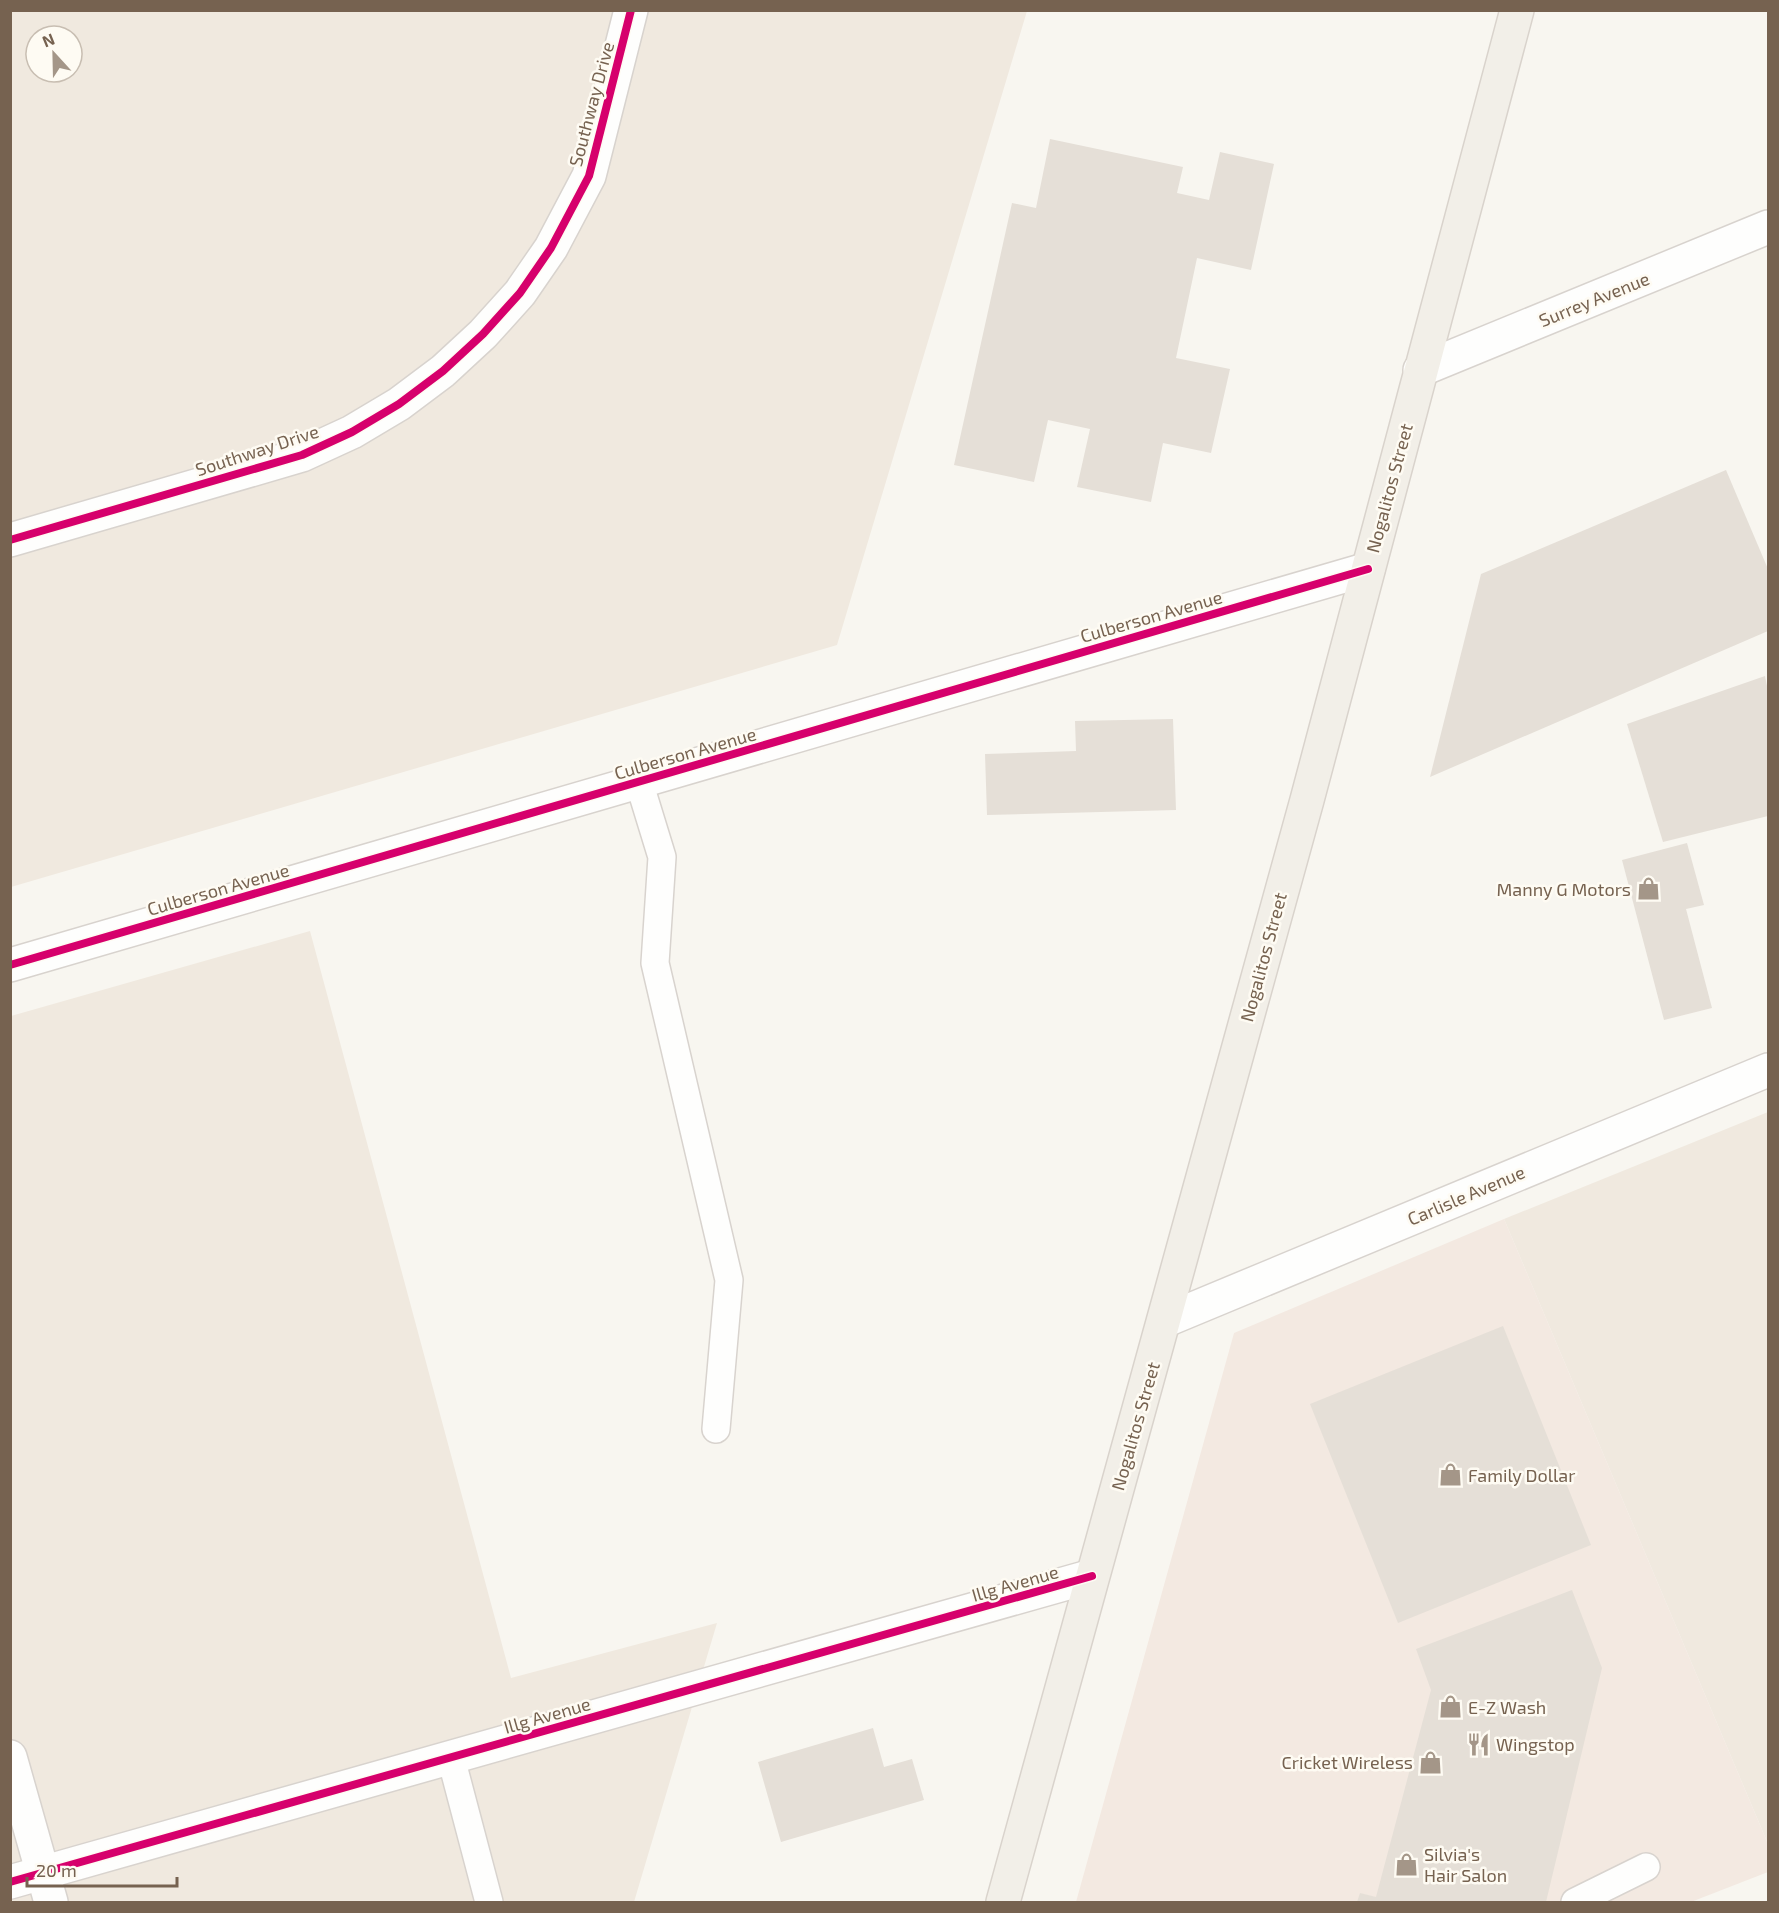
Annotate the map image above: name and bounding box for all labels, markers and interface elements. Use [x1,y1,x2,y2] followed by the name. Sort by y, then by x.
[24,24,84,84] north arrow
[39,29,57,51] text: N
[564,39,618,169] street label: Southway Drive
[1536,267,1652,331] street label: Surrey Avenue
[193,420,321,480] street label: Southway Drive
[1361,421,1417,555] street label: Nogalitos Street
[1077,585,1225,647] street label: Culberson Avenue
[611,722,759,784] street label: Culberson Avenue
[144,858,292,920] street label: Culberson Avenue
[1636,876,1662,902] shop icon: Manny G Motors
[1497,878,1631,900] place label: Manny G Motors
[1235,890,1291,1024] street label: Nogalitos Street
[1404,1160,1528,1230] street label: Carlisle Avenue
[1106,1359,1164,1493] street label: Nogalitos Street
[1437,1462,1463,1488] shop icon: Family Dollar
[1468,1464,1575,1486] place label: Family Dollar
[969,1560,1061,1606] street label: Illg Avenue
[501,1692,593,1738] street label: Illg Avenue
[1437,1694,1463,1720] shop icon: E-Z Wash
[1468,1696,1546,1718] place label: E-Z Wash
[1465,1731,1491,1757] restaurant icon: Wingstop
[1496,1733,1575,1755] place label: Wingstop
[1418,1749,1444,1775] shop icon: Cricket Wireless
[1282,1751,1413,1773] place label: Cricket Wireless
[1424,1843,1507,1886] place label: Silvia's Hair Salon
[27,1850,177,1888] scale bar
[1393,1851,1419,1877] shop icon: Silvia's Hair Salon
[36,1859,77,1881] text: 20 m

